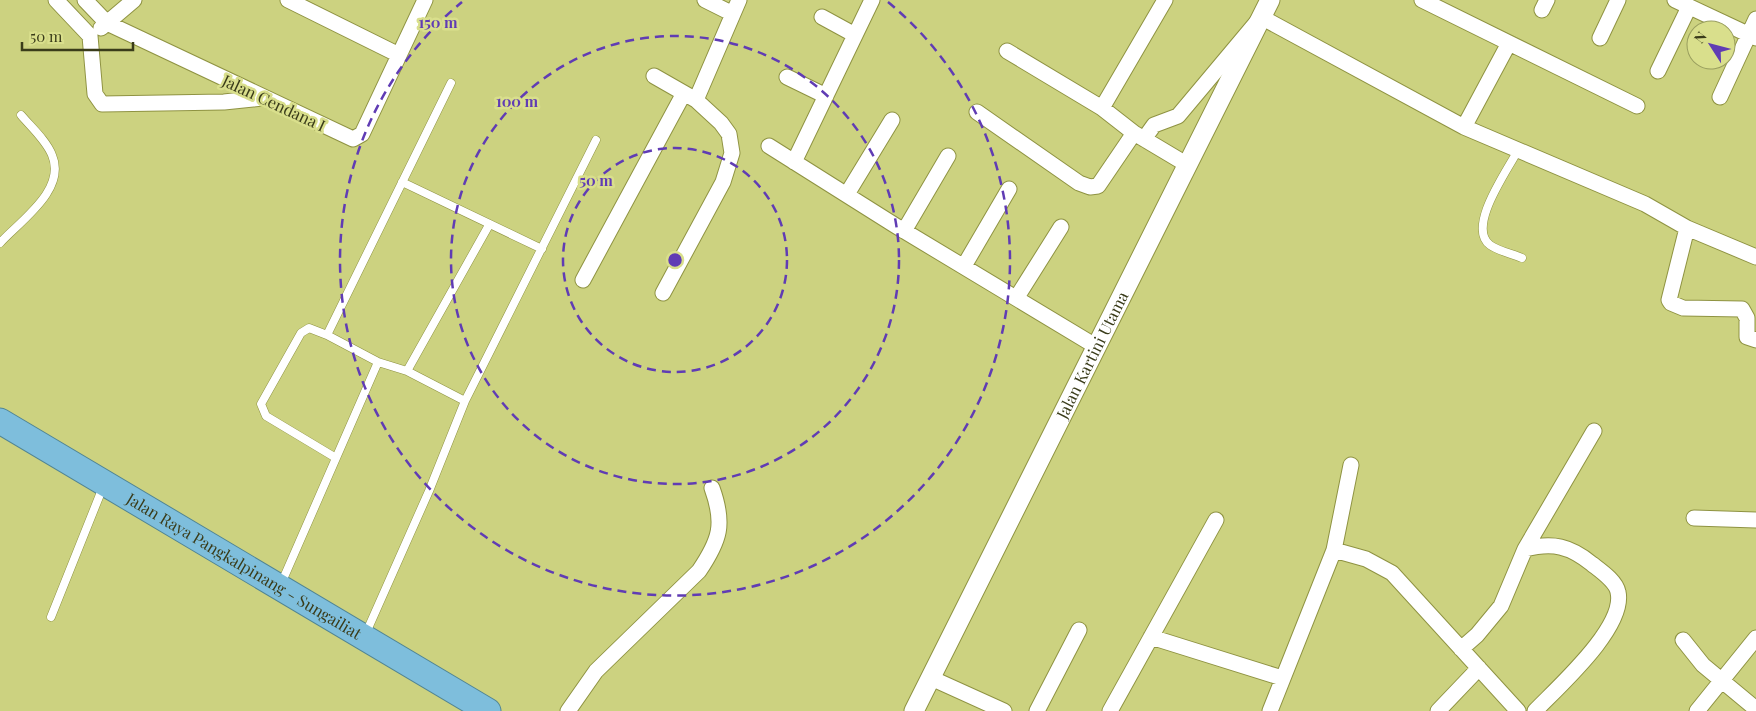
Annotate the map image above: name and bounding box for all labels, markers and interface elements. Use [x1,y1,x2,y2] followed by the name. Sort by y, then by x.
[418,12,458,32] text: 150 m
[22,20,134,52] scale bar
[1686,20,1736,70] north arrow
[30,26,63,46] text: 50 m
[1689,27,1711,47] text: N
[218,69,329,136] street label: Jalan Cendana I
[496,91,539,111] text: 100 m
[579,170,613,190] text: 50 m
[666,251,684,269] centre of rings
[1051,288,1132,423] street label: Jalan Kartini Utama
[122,487,366,644] street label: Jalan Raya Pangkalpinang - Sungailiat

